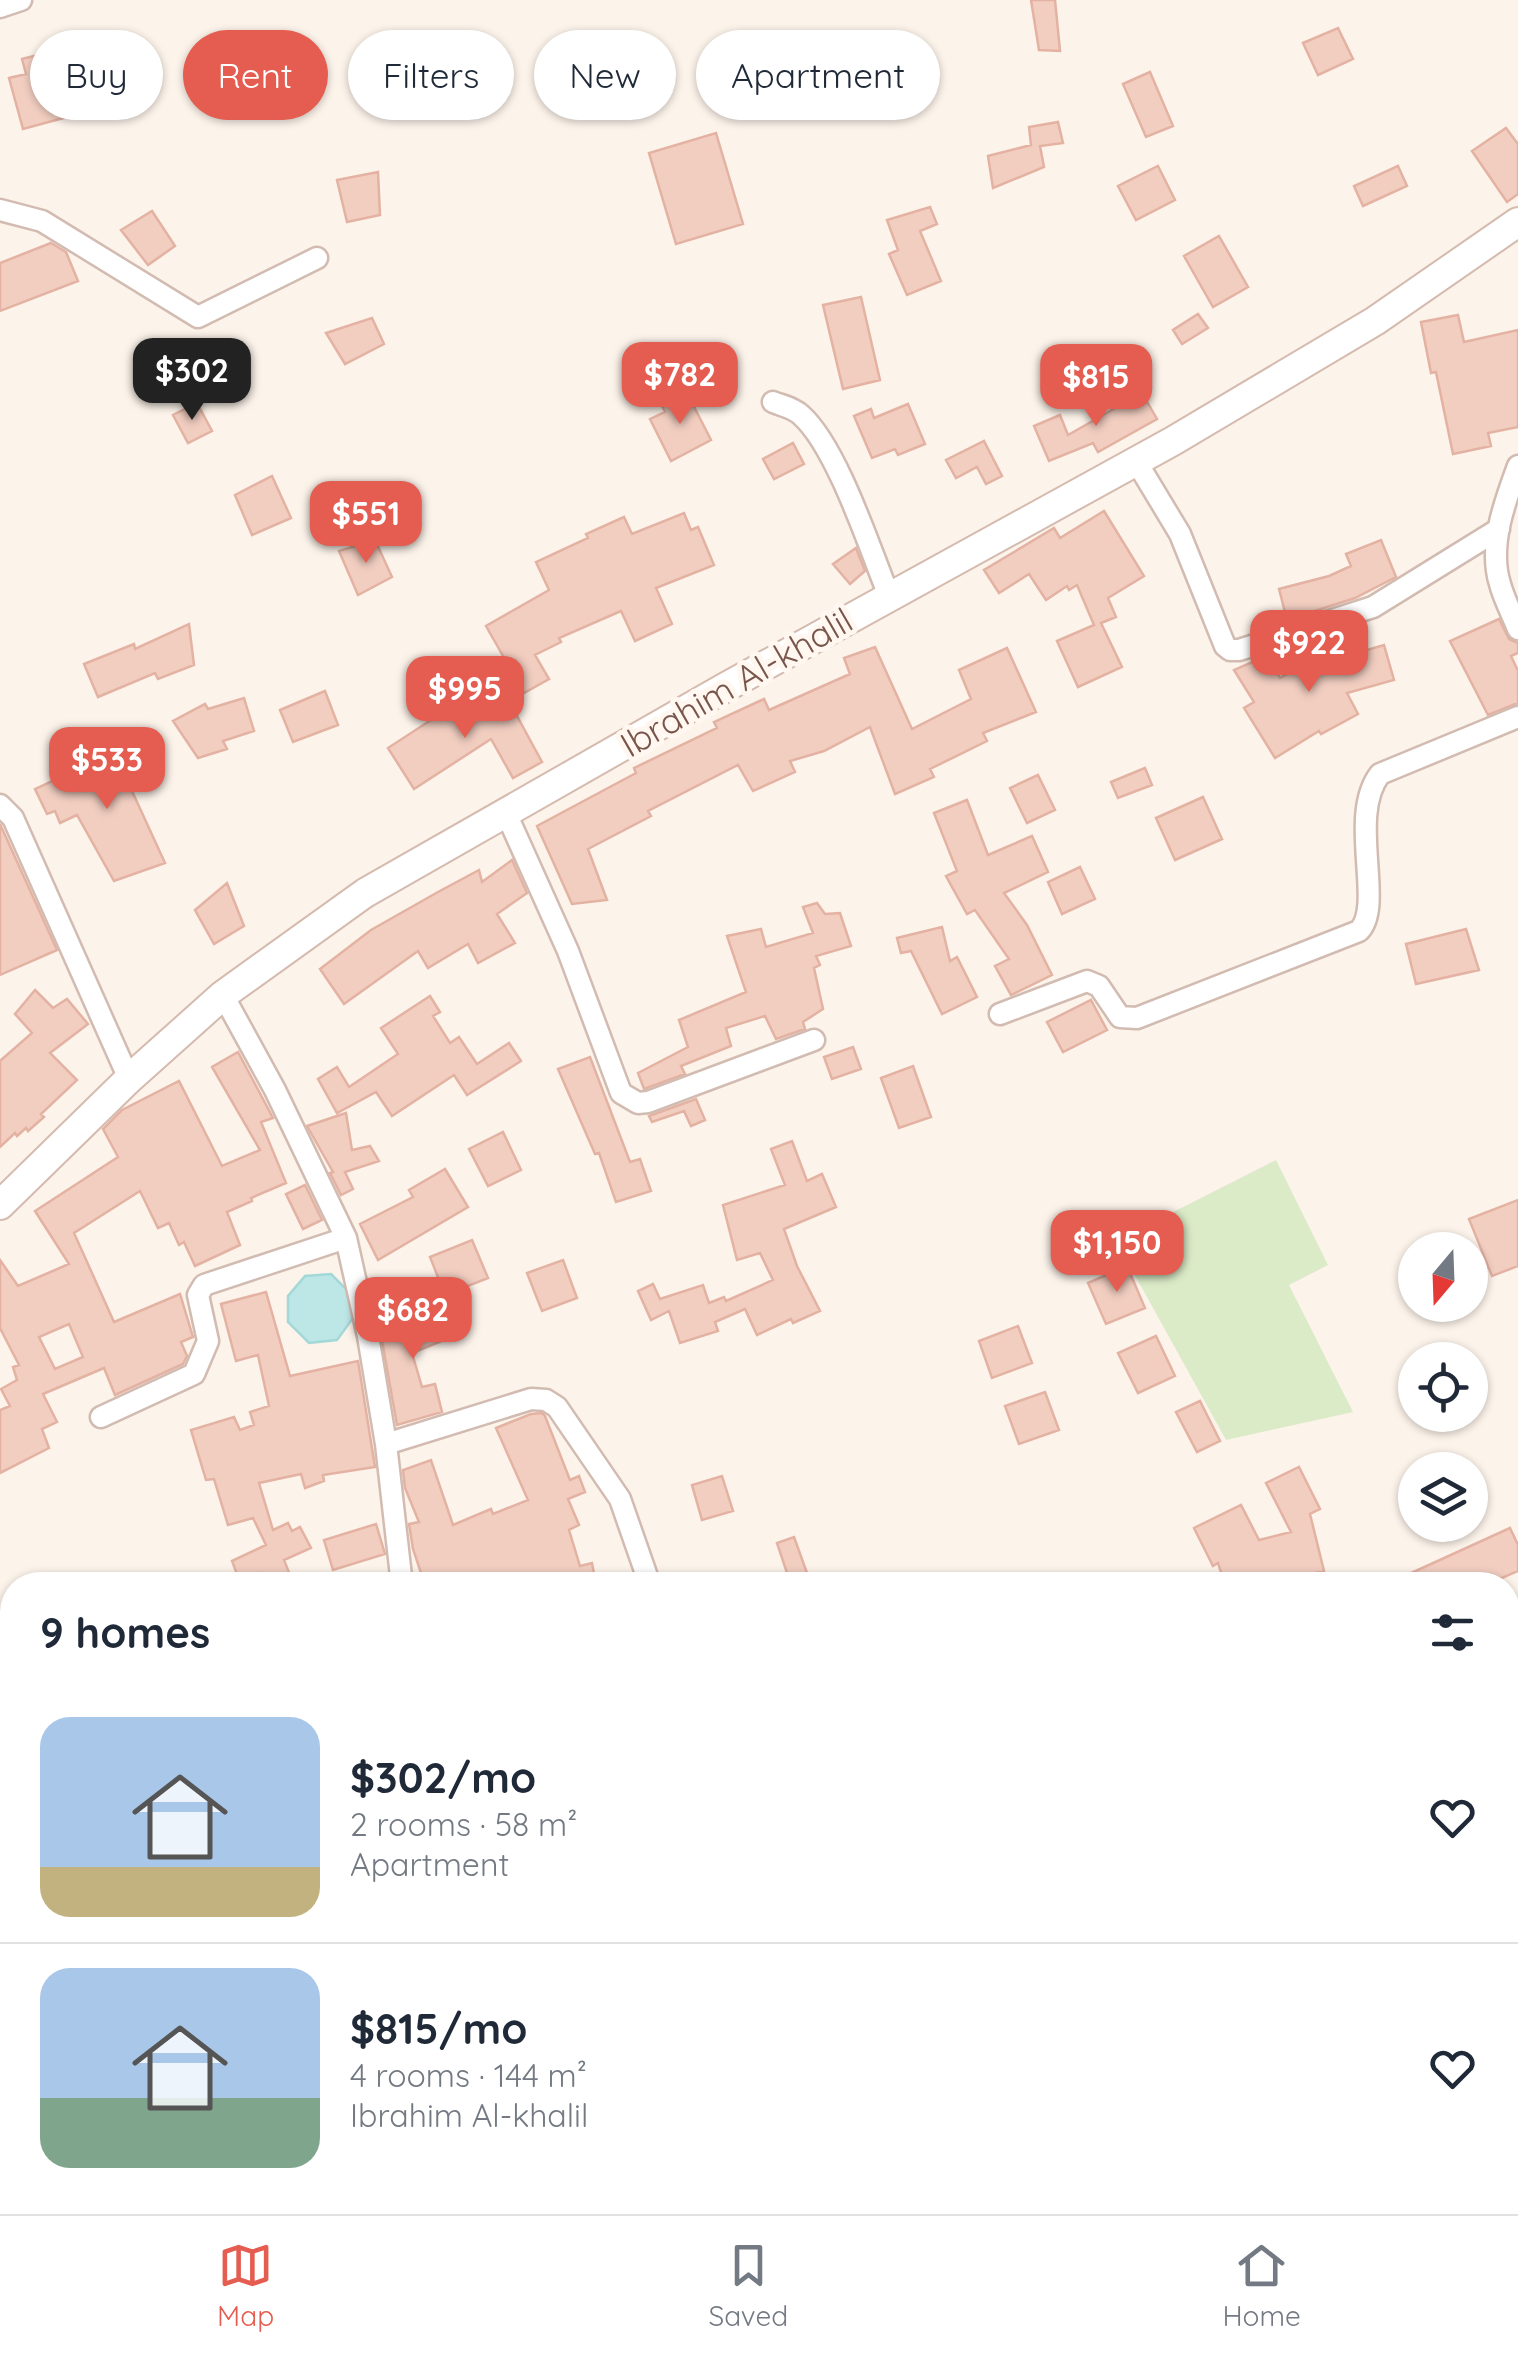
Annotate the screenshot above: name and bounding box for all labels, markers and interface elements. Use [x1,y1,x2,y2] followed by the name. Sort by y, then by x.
[30,30,163,120] chip: Buy
[183,30,328,120] chip: Rent
[348,30,514,120] chip: Filters
[534,30,676,120] chip: New
[696,30,940,120] chip: Apartment
[133,338,251,423] pin: $302
[621,342,739,427] pin: $782
[1037,344,1155,429] pin: $815
[155,350,229,390] text: $302
[644,354,716,394] text: $782
[1062,356,1130,396] text: $815
[307,481,425,566] pin: $551
[332,493,400,533] text: $551
[612,598,860,766] street label: Ibrahim Al-khalil
[1250,610,1368,695] pin: $922
[1272,622,1346,662] text: $922
[406,656,524,741] pin: $995
[428,668,502,708] text: $995
[48,727,166,812] pin: $533
[71,739,143,779] text: $533
[1036,1210,1198,1295] pin: $1,150
[1073,1222,1161,1262] text: $1,150
[1398,1232,1488,1322] north arrow
[1398,1232,1488,1542] map controls
[354,1277,472,1362] pin: $682
[377,1289,449,1329] text: $682
[1398,1342,1488,1432] button: locate
[1398,1452,1488,1542] button: layers
[1425,1605,1480,1660] icon: filters
[40,1606,210,1659] text: 9 homes
[350,1751,536,1804] text: $302/mo
[120,1757,240,1877] icon: home
[1425,1790,1480,1845] icon: heart
[350,1804,577,1844] text: 2 rooms · 58 m²
[350,1844,509,1884] text: Apartment
[350,2002,527,2055] text: $815/mo
[120,2008,240,2128] icon: home
[1425,2041,1480,2096] icon: heart
[350,2055,587,2095] text: 4 rooms · 144 m²
[350,2095,588,2135] text: Ibrahim Al-khalil
[217,2238,274,2333] tab: Map
[708,2238,788,2333] tab: Saved
[1222,2238,1301,2333] tab: Home

